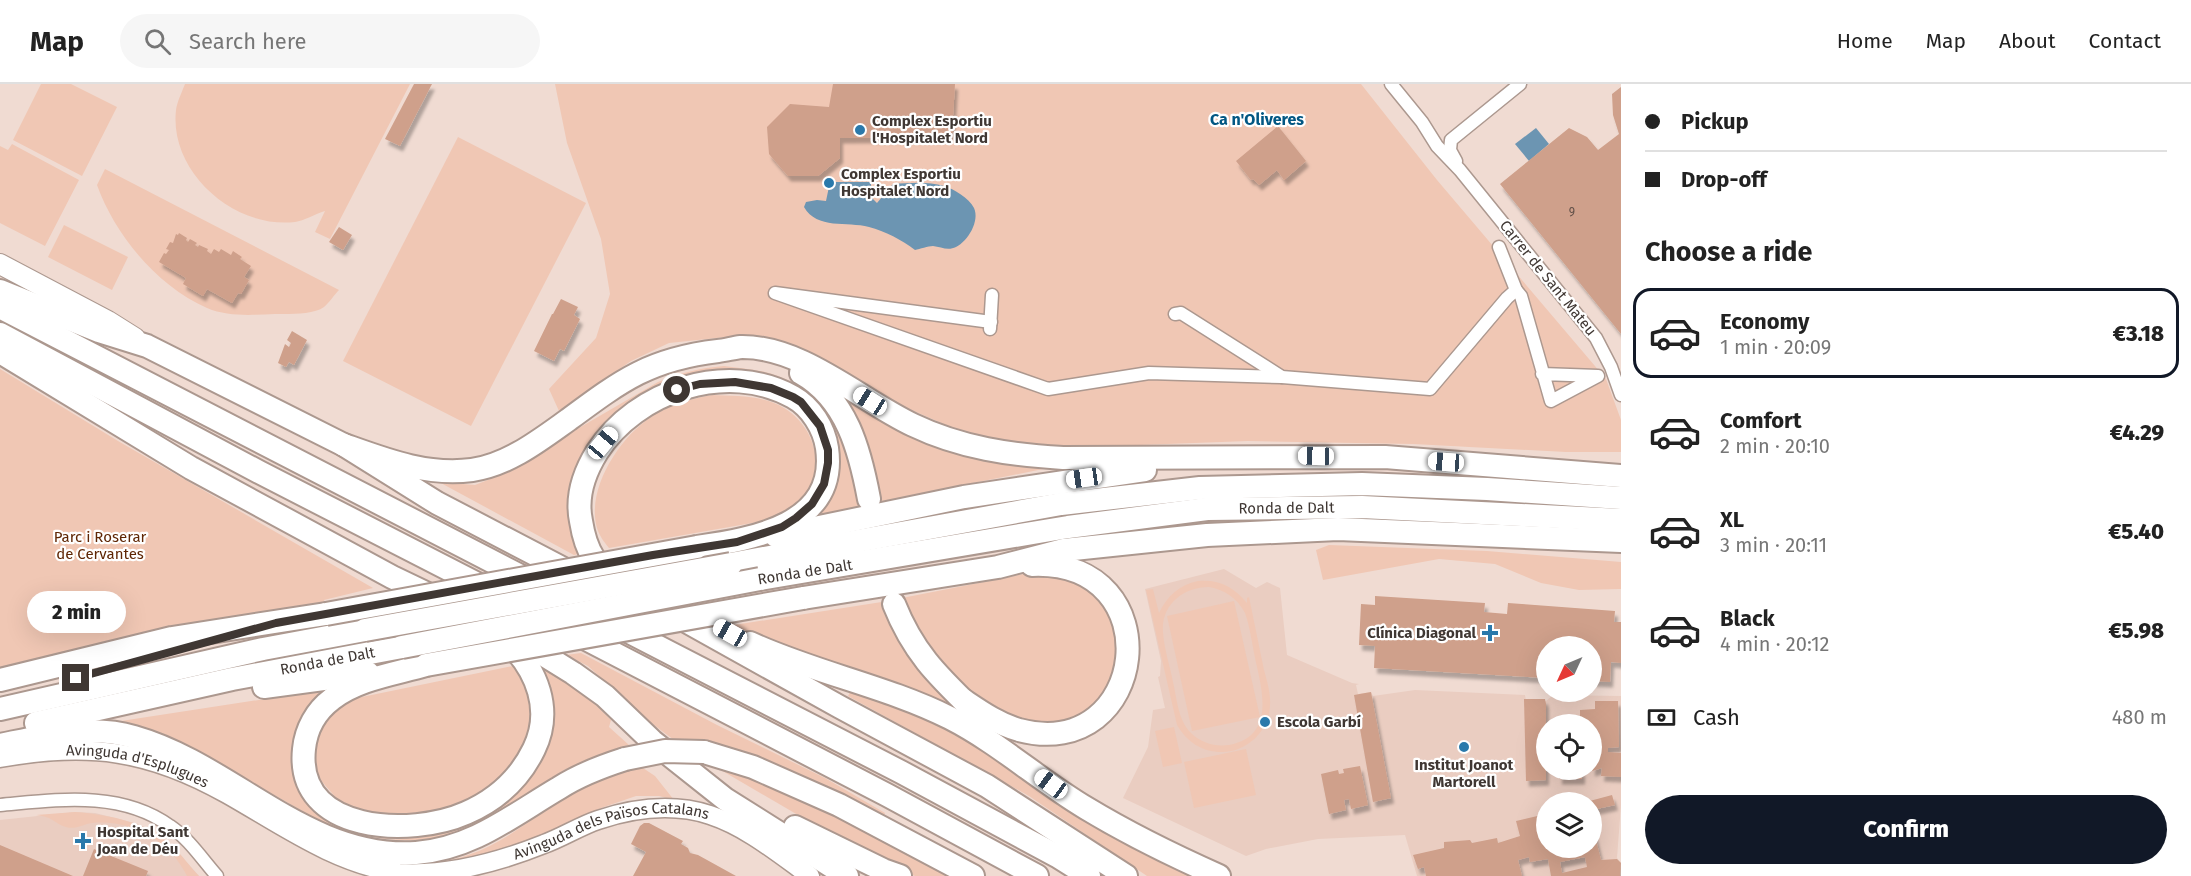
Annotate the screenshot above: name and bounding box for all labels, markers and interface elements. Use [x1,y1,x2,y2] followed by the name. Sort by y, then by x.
[120,14,540,68] search box
[30,25,84,58] text: Map
[141,25,174,58] icon: search
[189,28,307,55] text: Search here
[1837,28,1893,54] text: Home
[1926,28,1966,54] text: Map
[1999,28,2056,54] text: About
[2089,28,2161,54] text: Contact
[1681,108,1749,135] text: Pickup
[1210,110,1304,129] district label: Ca n'Oliveres
[872,112,992,147] place label: Complex Esportiu l'Hospitalet Nord
[853,123,867,137] marker: Complex Esportiu l'Hospitalet Nord
[841,165,961,200] place label: Complex Esportiu Hospitalet Nord
[1681,166,1767,193] text: Drop-off
[822,176,836,190] marker: Complex Esportiu Hospitalet Nord
[1569,205,1575,219] house number: 9
[1496,217,1600,339] street label: Carrer de Sant Mateu
[1645,236,1812,268] text: Choose a ride
[1648,306,1702,360] icon: car
[1720,308,1809,335] text: Economy
[2113,320,2164,347] text: €3.18
[1720,335,1831,359] text: 1 min · 20:09
[663,376,690,403] route start
[850,384,890,418] car
[1648,405,1702,459] icon: car
[1720,407,1801,434] text: Comfort
[2110,419,2164,446] text: €4.29
[585,423,621,463] car
[1720,434,1830,458] text: 2 min · 20:10
[1298,447,1334,465] car
[1427,452,1465,472] car
[1065,467,1103,489] car
[1238,498,1335,518] street label: Ronda de Dalt
[1648,504,1702,558] icon: car
[1720,506,1744,533] text: XL
[2108,518,2164,545] text: €5.40
[54,528,147,563] park label: Parc i Roserar de Cervantes
[1720,533,1827,557] text: 3 min · 20:11
[756,556,854,588] street label: Ronda de Dalt
[26,591,125,633] callout: 2 min
[52,600,101,624] text: 2 min
[1648,603,1702,657] icon: car
[1720,605,1775,632] text: Black
[710,616,750,650] car
[2109,617,2164,644] text: €5.98
[1367,624,1477,642] place label: Clínica Diagonal
[1481,624,1499,642] marker: Clínica Diagonal
[1720,632,1829,656] text: 4 min · 20:12
[1536,636,1602,702] north arrow
[1536,636,1602,858] map controls
[279,643,377,679] street label: Ronda de Dalt
[62,664,89,691] route end
[1645,701,1678,734] icon: cash
[1693,704,1740,731] text: Cash
[2112,705,2167,729] text: 480 m
[1277,713,1362,731] place label: Escola Garbí
[1536,714,1602,780] button: locate
[1258,715,1272,729] marker: Escola Garbí
[1457,740,1471,754] marker: Institut Joanot Martorell
[66,741,212,792] street label: Avinguda d'Esplugues
[1415,756,1514,791] place label: Institut Joanot Martorell
[1031,766,1071,802] car
[1536,792,1602,858] button: layers
[1645,795,2167,864] button: Confirm
[511,799,711,864] street label: Avinguda dels Països Catalans
[96,823,189,858] place label: Hospital Sant Joan de Déu
[74,832,92,850] marker: Hospital Sant Joan de Déu

